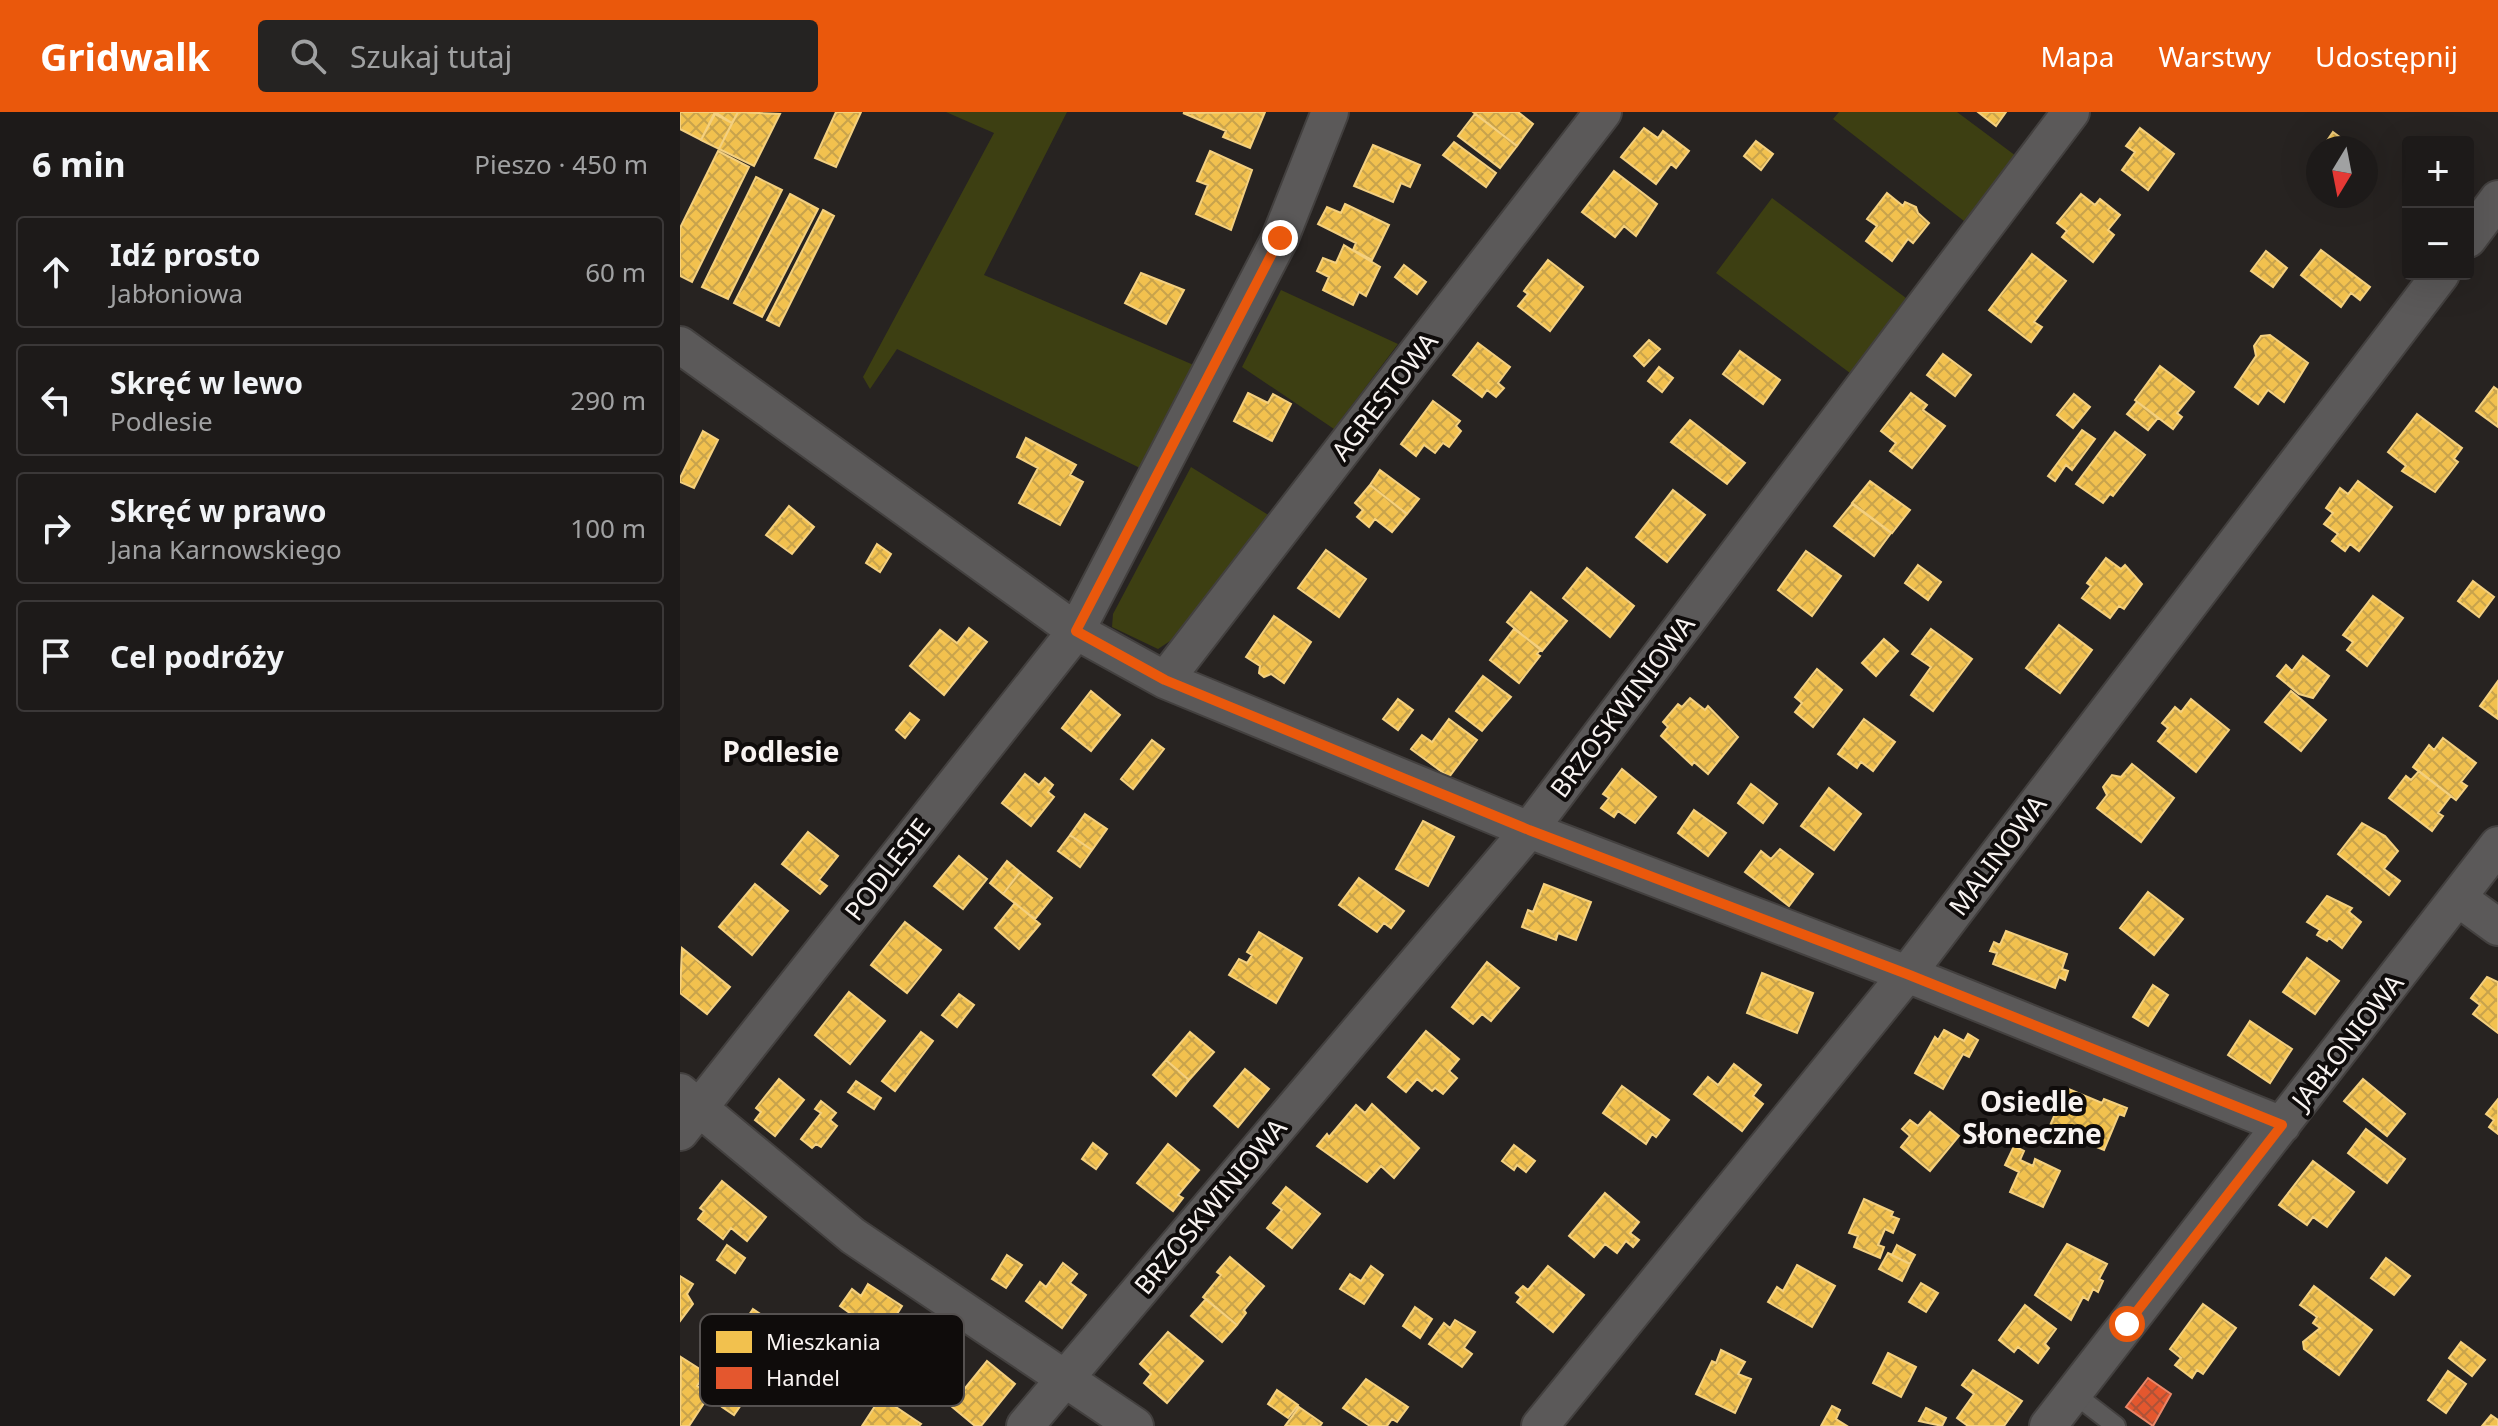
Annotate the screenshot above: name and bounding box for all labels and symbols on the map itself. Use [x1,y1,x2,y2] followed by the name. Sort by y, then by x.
[2306,136,2378,208] north arrow
[1262,220,1298,256] route end
[1323,324,1446,468] street label: AGRESTOWA
[1542,607,1703,805] street label: BRZOSKWINIOWA
[723,732,839,770] district label: Podlesie
[1940,787,2054,923] street label: MALINOWA
[836,810,938,928] street label: PODLESIE
[2281,966,2411,1118] street label: JABŁONIOWA
[1962,1082,2102,1152] district label: Osiedle Słoneczne
[1126,1110,1295,1302] street label: BRZOSKWINIOWA
[2109,1306,2145,1342] route start
[700,1314,964,1406] legend
[766,1326,881,1356] text: Mieszkania
[766,1362,840,1392] text: Handel

